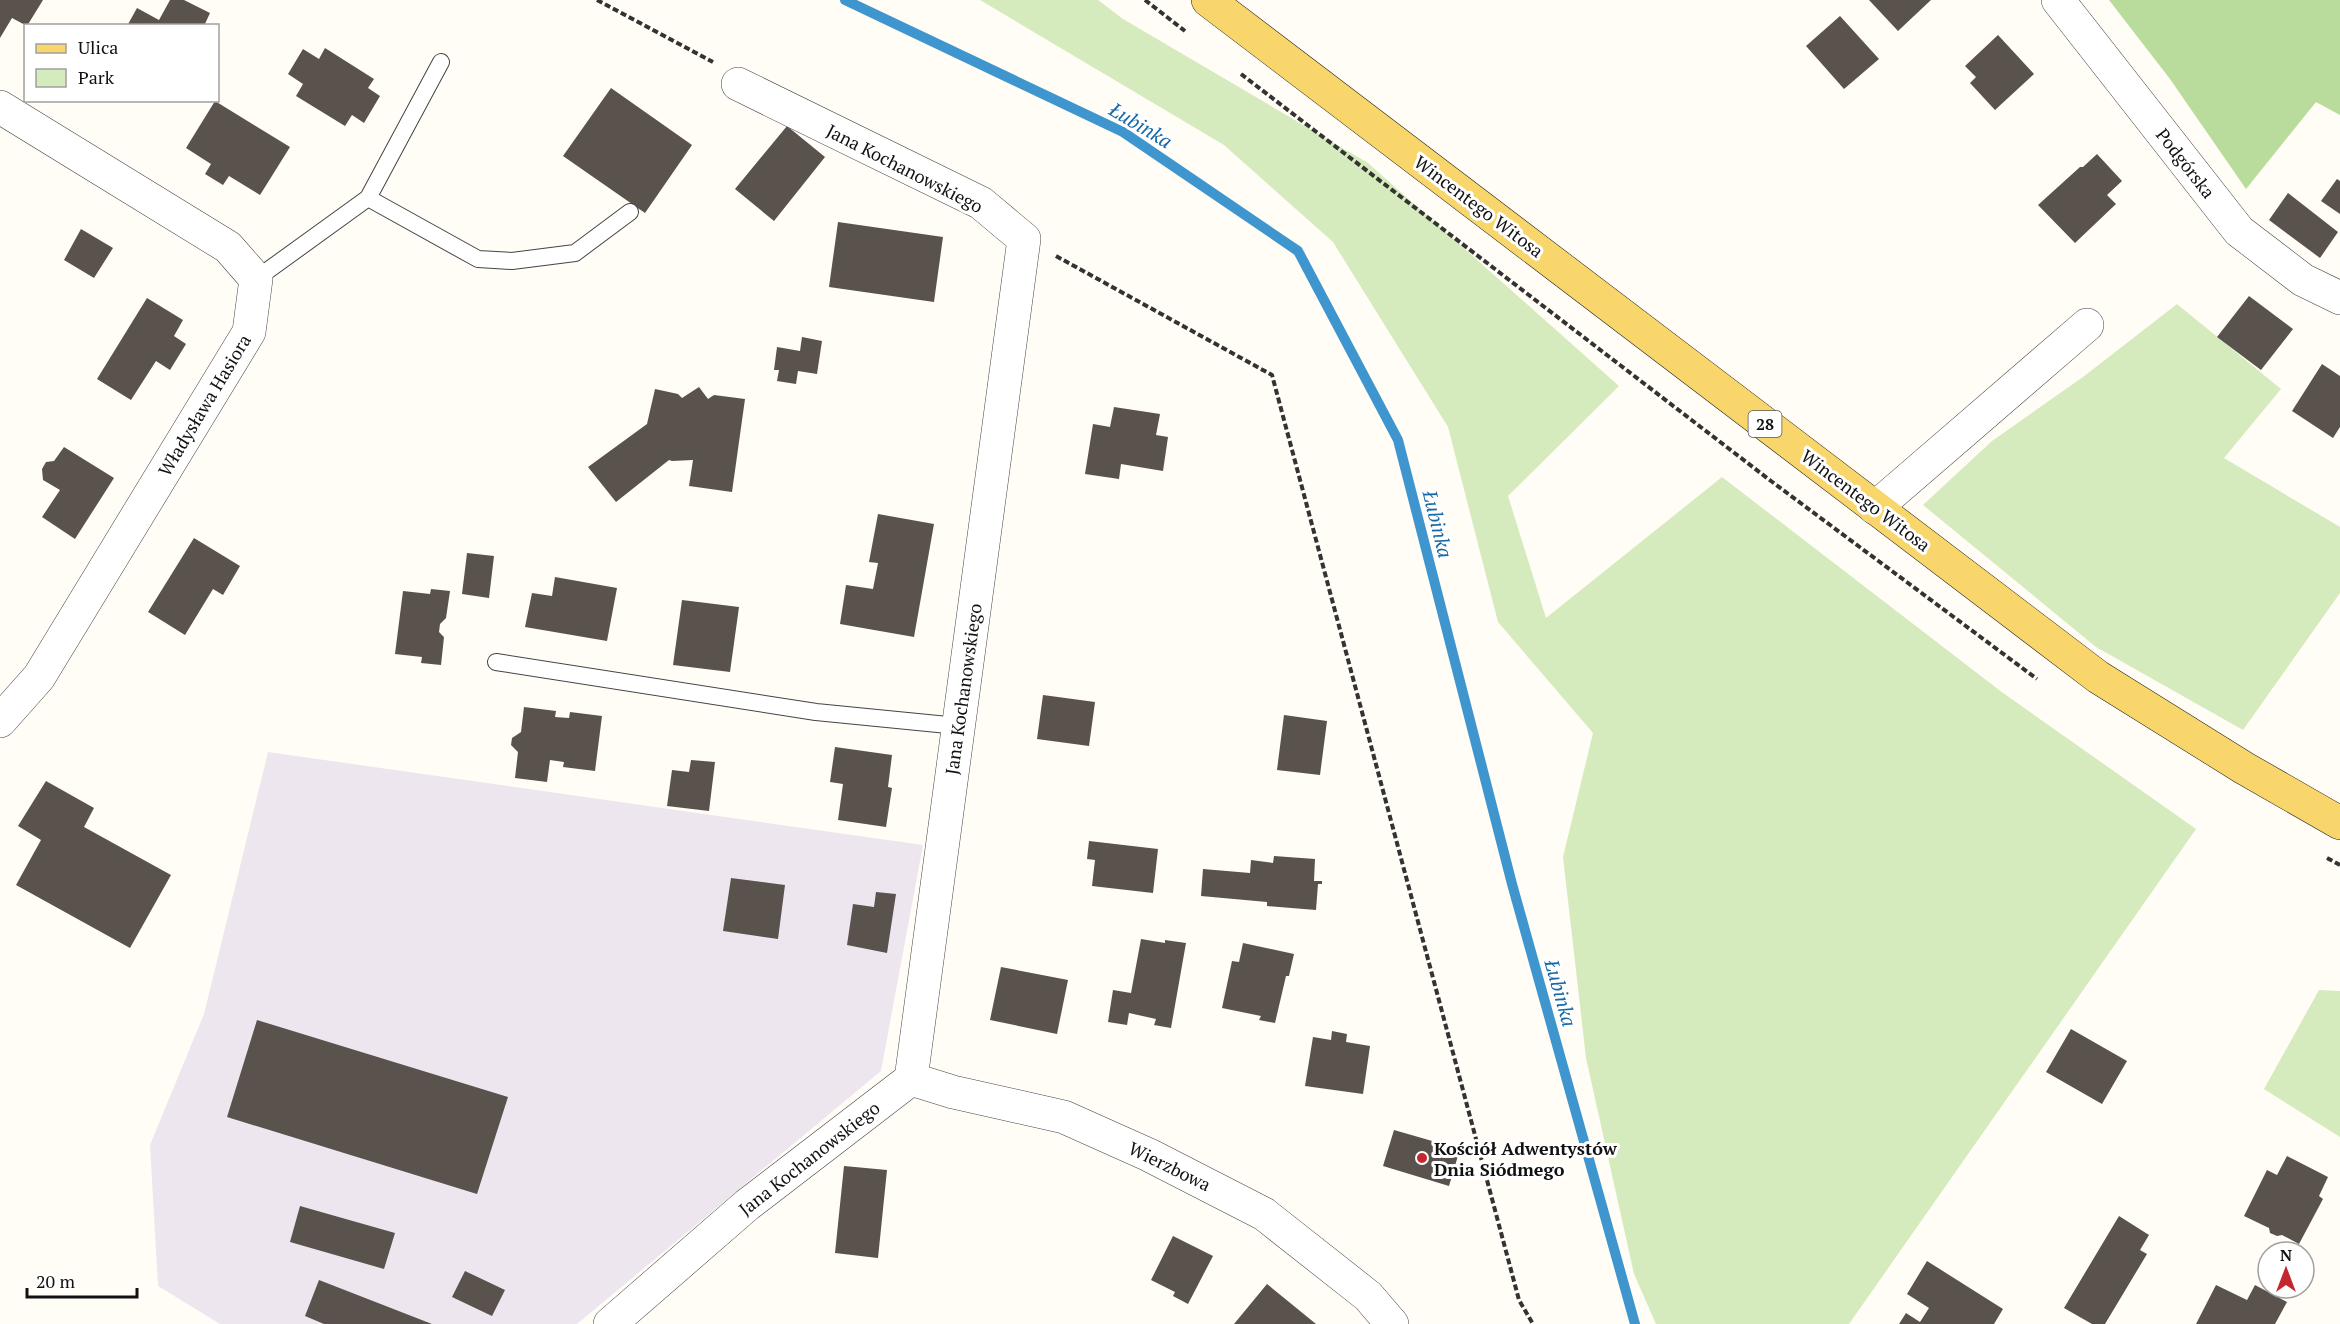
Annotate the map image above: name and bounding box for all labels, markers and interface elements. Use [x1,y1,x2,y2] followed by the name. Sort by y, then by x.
[24,24,219,102] legend
[78,35,118,59] text: Ulica
[78,65,115,89] text: Park
[1104,95,1177,154] water label: Łubinka
[823,118,987,218] street label: Jana Kochanowskiego
[2151,123,2221,203] street label: Podgórska
[1409,149,1549,263] street label: Wincentego Witosa
[152,330,256,480] street label: Władysława Hasiora
[1748,411,1782,437] road number: 28
[1796,443,1936,557] street label: Wincentego Witosa
[1416,486,1459,561] water label: Łubinka
[939,602,987,776] street label: Jana Kochanowskiego
[1538,955,1583,1030] water label: Łubinka
[734,1095,884,1221] street label: Jana Kochanowskiego
[1125,1136,1215,1196] street label: Wierzbowa
[1434,1136,1618,1181] place label: Kościół Adwentystów Dnia Siódmego
[1415,1151,1429,1165] marker: Kościół Adwentystów Dnia Siódmego
[2256,1240,2316,1300] north arrow
[2280,1244,2292,1266] text: N
[27,1261,136,1299] scale bar
[36,1269,76,1293] text: 20 m

